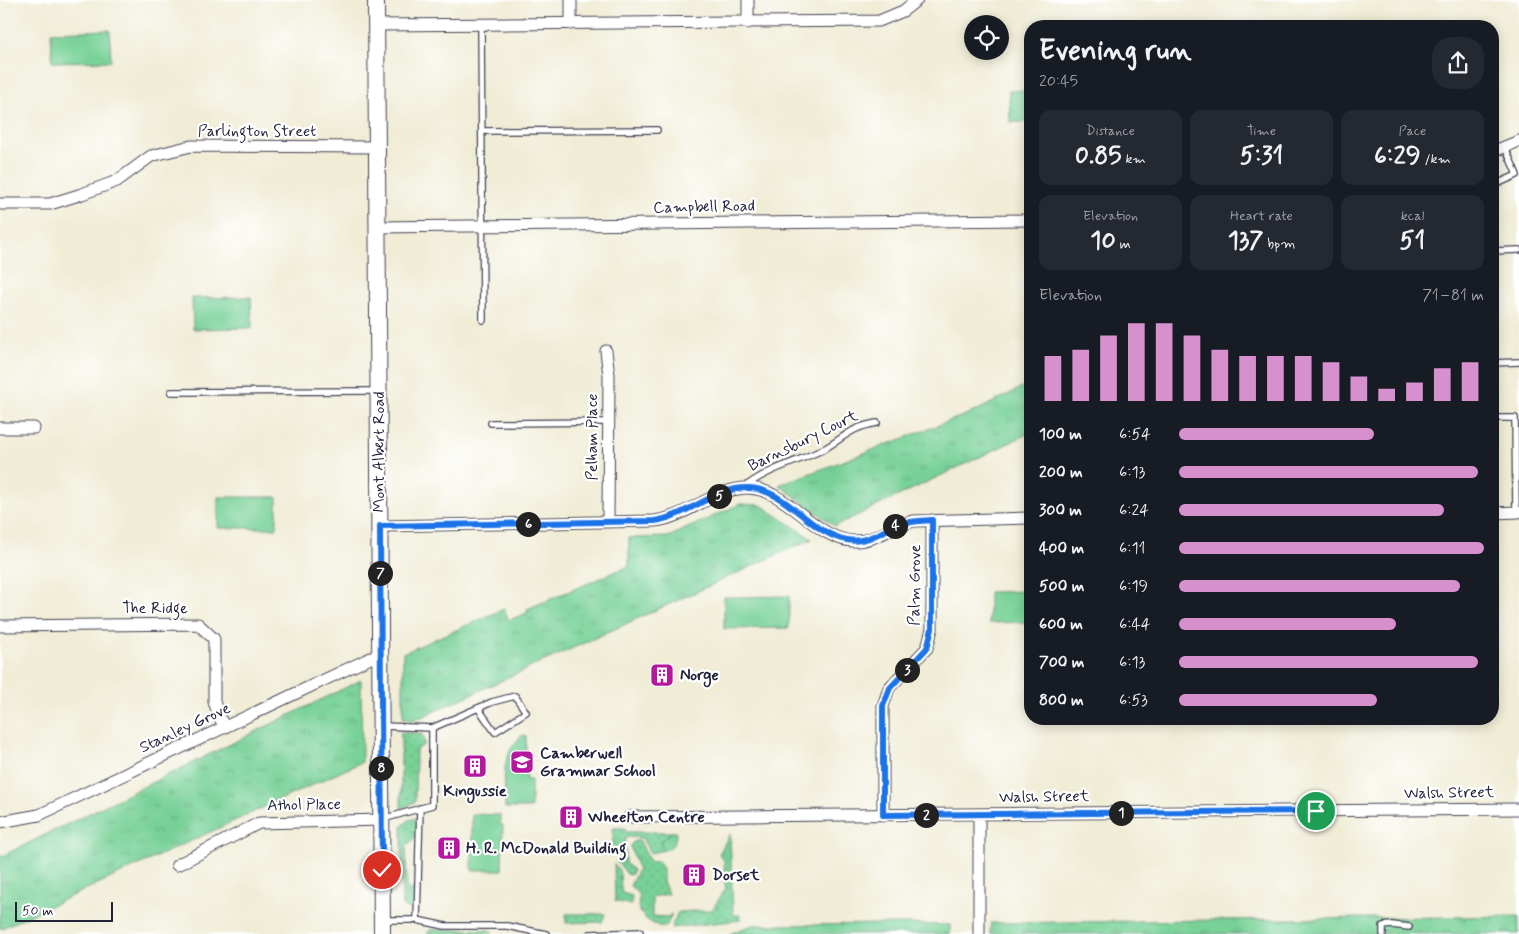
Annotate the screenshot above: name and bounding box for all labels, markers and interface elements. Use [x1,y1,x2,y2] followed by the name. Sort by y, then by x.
[964,15,1009,60] map controls
[964,15,1009,60] button: locate
[1039,33,1192,70] text: Evening run
[1432,37,1484,89] button: share
[1039,71,1078,92] text: 20:45
[198,121,316,143] street label: Parlington Street
[1086,122,1135,140] text: Distance
[1247,122,1276,140] text: Time
[1399,122,1426,140] text: Pace
[1075,140,1122,173] text: 0.85
[1240,140,1283,173] text: 5:31
[1374,140,1421,173] text: 6:29
[1122,150,1146,168] text: km
[1421,150,1451,168] text: /km
[653,196,755,218] street label: Campbell Road
[1083,207,1138,225] text: Elevation
[1230,207,1293,225] text: Heart rate
[1401,207,1424,225] text: kcal
[1090,225,1116,258] text: 10
[1228,225,1263,258] text: 137
[1400,225,1425,258] text: 51
[1116,235,1131,253] text: m
[1263,235,1295,253] text: bpm
[1039,285,1102,306] text: Elevation
[1422,285,1484,306] text: 71–81 m
[369,391,390,513] street label: Mont Albert Road
[582,394,603,480] street label: Pelham Place
[745,405,862,477] street label: Barnsbury Court
[1039,424,1082,445] text: 100 m
[1119,424,1151,445] text: 6:54
[1039,462,1083,483] text: 200 m
[1119,462,1145,483] text: 6:13
[706,484,732,508] pin: 5
[715,487,724,505] text: 5
[1039,500,1082,521] text: 300 m
[1119,500,1149,521] text: 6:24
[516,512,540,536] pin: 6
[882,514,908,538] pin: 4
[525,515,532,533] text: 6
[891,517,900,535] text: 4
[1039,538,1084,559] text: 400 m
[1119,538,1146,559] text: 6:11
[904,544,926,626] street label: Palm Grove
[368,560,392,586] pin: 7
[376,564,385,582] text: 7
[1039,576,1084,597] text: 500 m
[1119,576,1148,597] text: 6:19
[122,598,188,620] street label: The Ridge
[1039,614,1083,635] text: 600 m
[1119,614,1151,635] text: 6:44
[1039,652,1085,673] text: 700 m
[1119,652,1145,673] text: 6:13
[894,658,920,682] pin: 3
[904,661,911,679] text: 3
[649,662,675,688] building icon: Norge
[680,665,719,688] place label: Norge
[1039,690,1084,711] text: 800 m
[1119,690,1148,711] text: 6:53
[136,698,234,758] street label: Stanley Grove
[540,743,656,782] place label: Camberwell Grammar School
[509,749,535,775] school or university icon: Camberwell Grammar School
[462,753,488,779] building icon: Kingussie
[368,756,394,780] pin: 8
[378,759,385,777] text: 8
[443,781,507,804] place label: Kingussie
[1404,782,1495,804] street label: Walsh Street
[999,786,1090,808] street label: Walsh Street
[1295,790,1337,832] pin
[267,794,341,816] street label: Athol Place
[1302,797,1330,825] icon: arrive
[1108,800,1134,826] pin: 1
[914,802,938,828] pin: 2
[558,804,584,830] building icon: Wheelton Centre
[1118,804,1125,822] text: 1
[923,806,930,824] text: 2
[587,807,705,828] place label: Wheelton Centre
[436,835,462,861] building icon: H. R. McDonald Building
[466,838,626,861] place label: H. R. McDonald Building
[361,849,403,891] pin
[368,856,396,884] icon: check
[681,862,707,888] building icon: Dorset
[712,865,760,886] place label: Dorset
[15,899,112,922] scale bar
[22,902,53,920] text: 50 m

